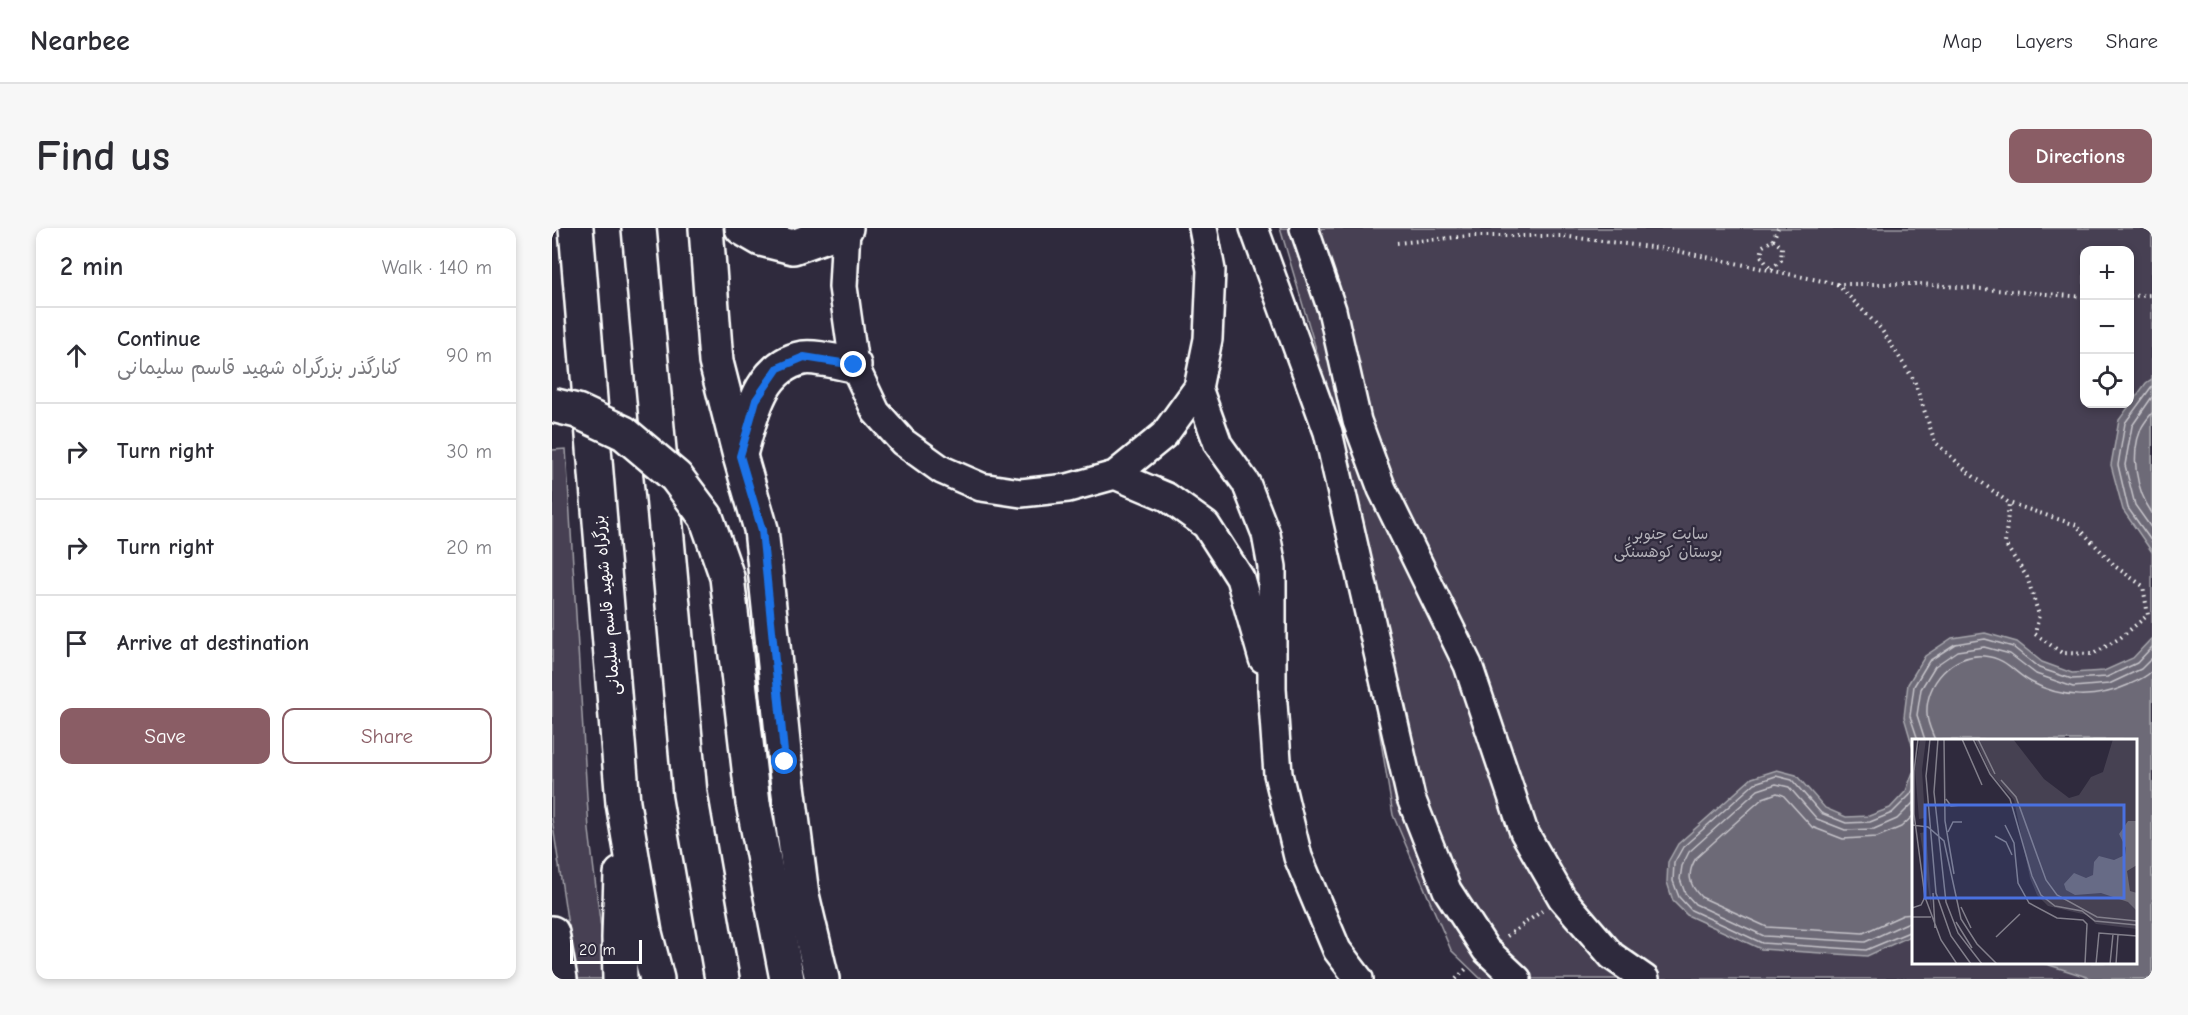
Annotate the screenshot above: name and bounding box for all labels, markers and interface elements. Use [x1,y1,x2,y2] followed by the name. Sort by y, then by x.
[30,25,130,57] text: Nearbee
[1943,29,1982,53] text: Map
[2015,29,2073,53] text: Layers
[2106,29,2158,53] text: Share
[2009,129,2152,183] button: Directions
[36,132,170,181] text: Find us
[2080,246,2134,408] map controls
[2080,246,2134,300] button: +
[60,252,123,282] text: 2 min
[382,256,492,279] text: Walk · 140 m
[2080,300,2134,354] button: −
[117,326,200,352] text: Continue
[60,339,93,372] icon: ahead
[446,344,492,367] text: 90 m
[840,351,866,377] route end
[2080,354,2134,408] button: locate
[117,356,401,379] text: کنارگذر بزرگراه شهید قاسم سلیمانی
[60,435,93,468] icon: right
[117,438,214,464] text: Turn right
[446,440,492,463] text: 30 m
[589,514,627,696] street label: بزرگراه شهید قاسم سلیمانی
[1614,525,1722,562] park label: سایت جنوبی بوستان کوهسنگی
[60,531,93,564] icon: right
[117,534,214,560] text: Turn right
[446,536,492,559] text: 20 m
[60,627,93,660] icon: arrive
[117,630,309,656] text: Arrive at destination
[60,708,270,764] button: Save
[282,708,492,764] button: Share
[1912,739,2137,964] inset map
[771,748,797,774] route start
[570,937,642,964] scale bar
[579,941,616,959] text: 20 m

